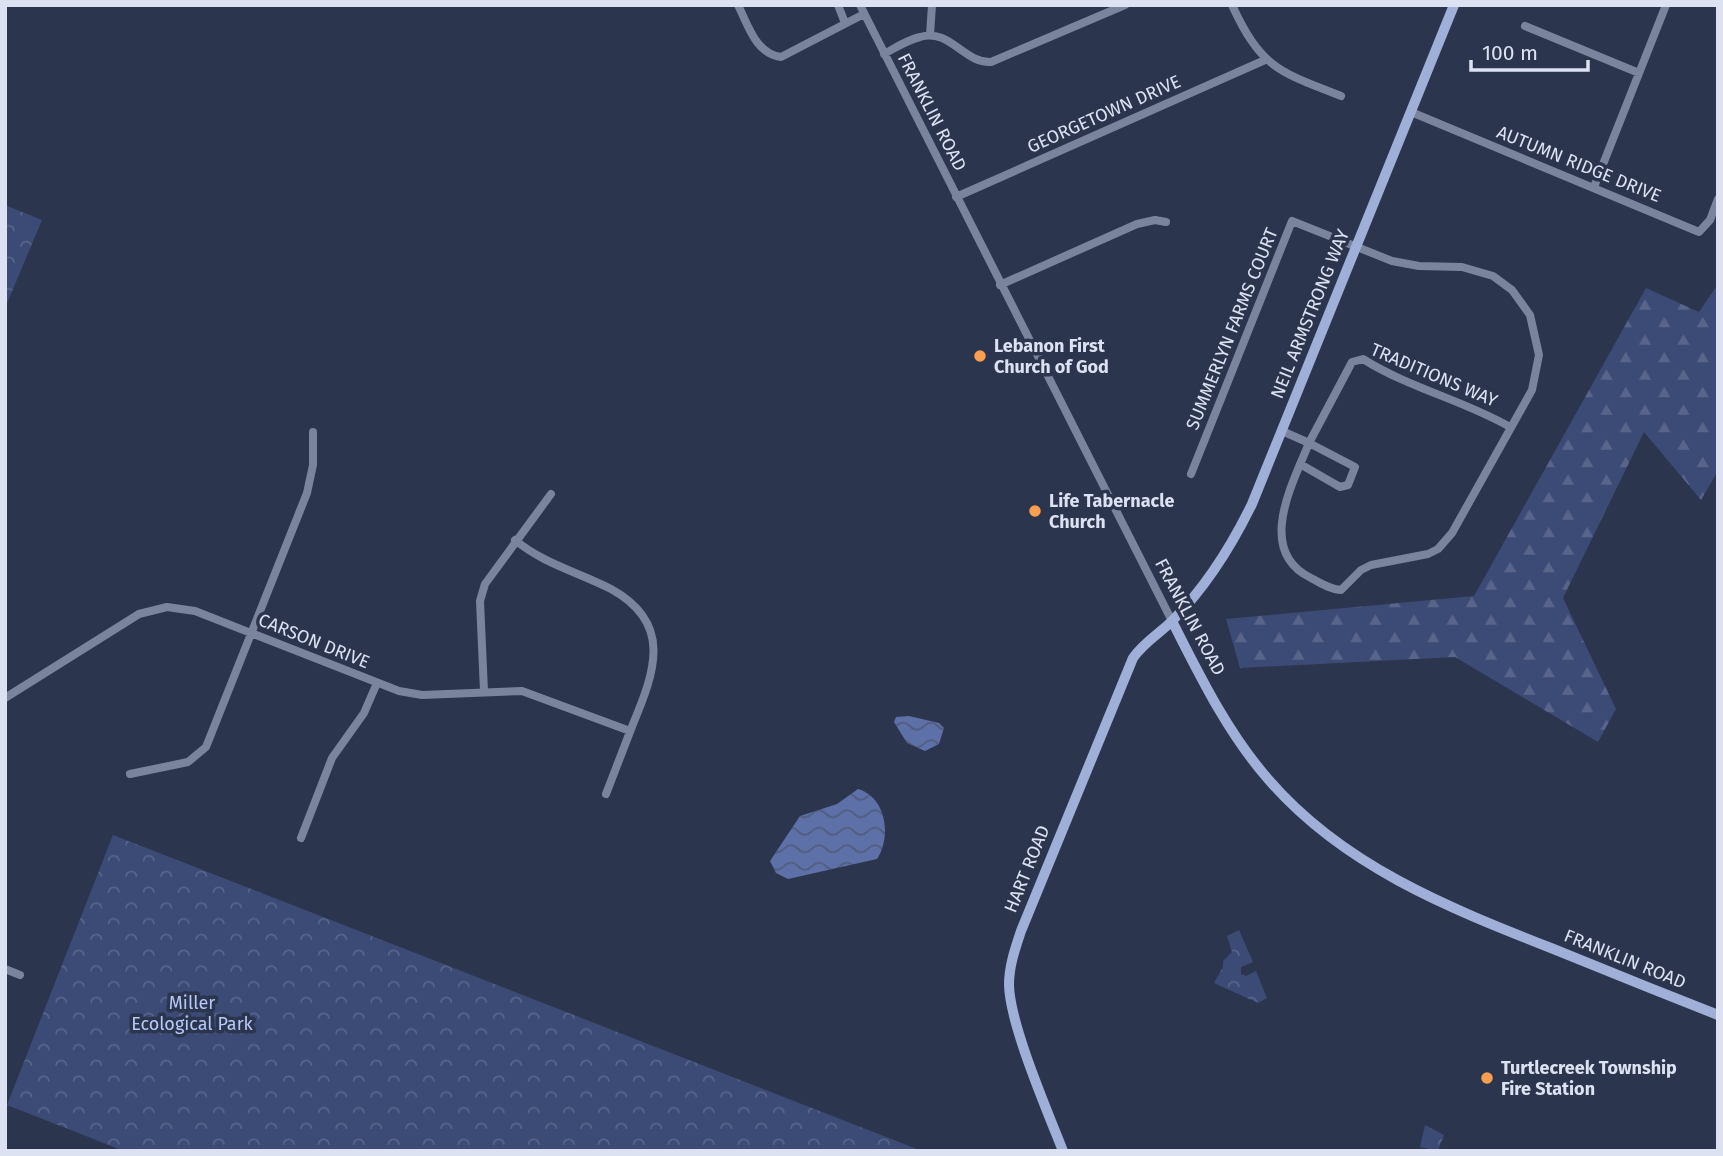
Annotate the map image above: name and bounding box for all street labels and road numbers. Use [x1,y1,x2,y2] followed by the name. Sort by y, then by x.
[893,49,971,175] street label: FRANKLIN ROAD
[1024,70,1184,158] street label: GEORGETOWN DRIVE
[1494,121,1664,207] street label: AUTUMN RIDGE DRIVE
[1181,224,1283,433] street label: SUMMERLYN FARMS COURT
[1266,226,1354,402] street label: NEIL ARMSTRONG WAY
[1367,338,1501,412] street label: TRADITIONS WAY
[1150,555,1230,679] street label: FRANKLIN ROAD
[255,609,373,673] street label: CARSON DRIVE
[1000,822,1054,916] street label: HART ROAD
[1561,925,1689,993] street label: FRANKLIN ROAD

